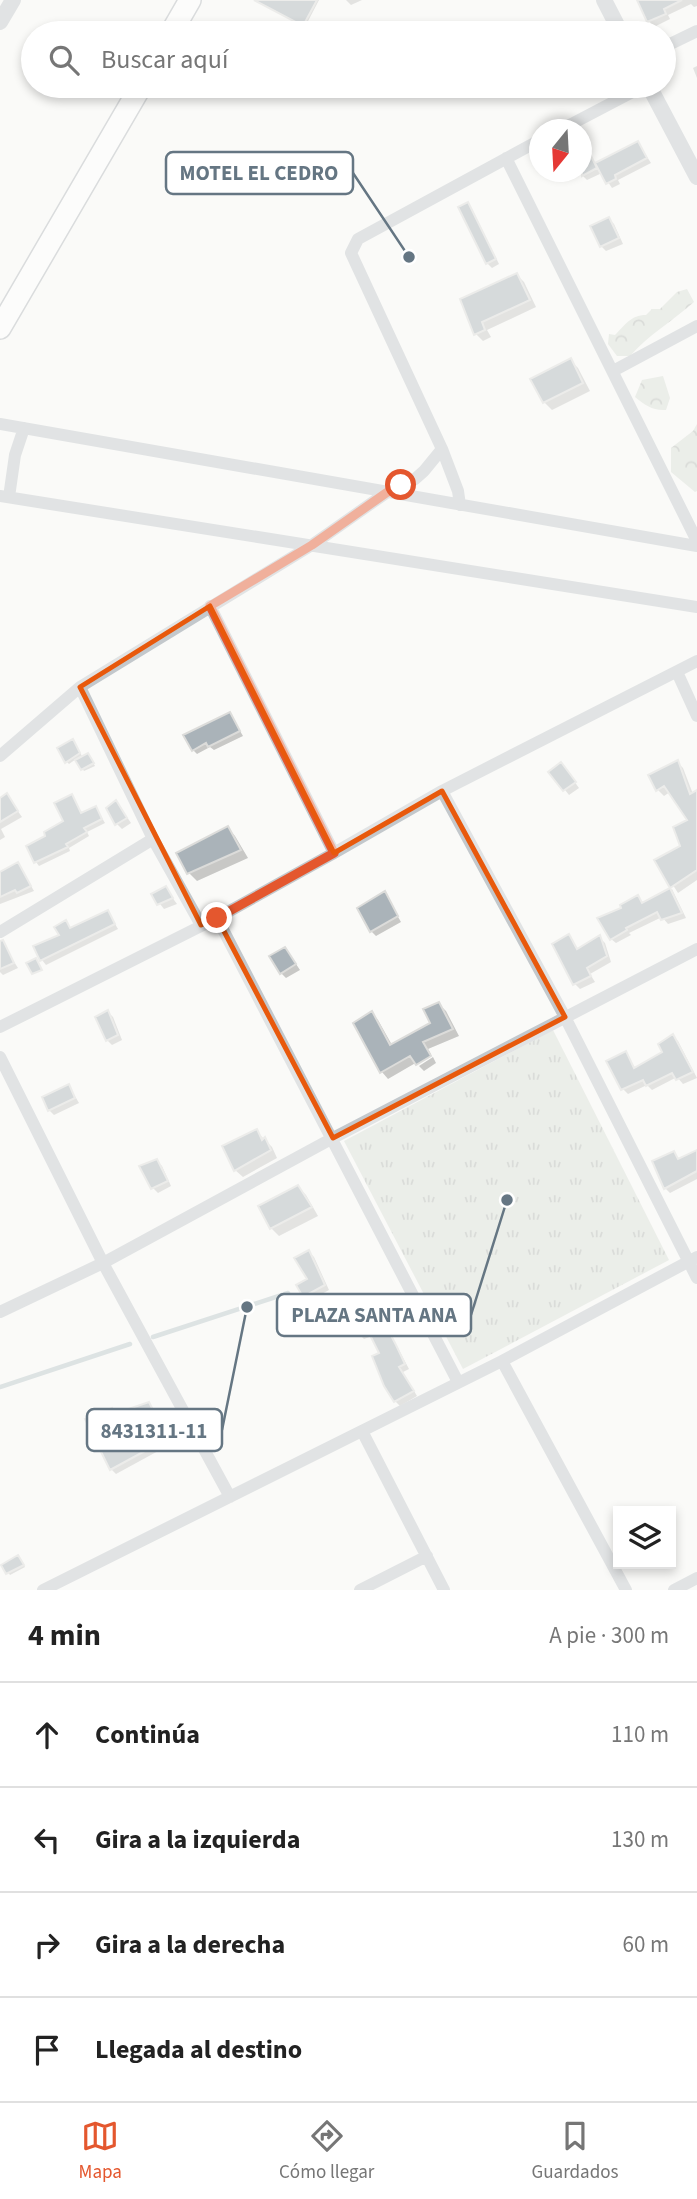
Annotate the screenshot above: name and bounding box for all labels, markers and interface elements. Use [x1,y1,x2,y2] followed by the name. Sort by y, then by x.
[21,21,676,98] search box
[45,41,83,79] icon: search
[101,41,228,78] text: Buscar aquí
[529,119,592,182] north arrow
[166,152,353,194] callout: MOTEL EL CEDRO
[180,158,338,188] text: MOTEL EL CEDRO
[385,469,416,500] route start
[201,902,232,933] route end
[277,1294,471,1336] callout: PLAZA SANTA ANA
[291,1300,458,1330] text: PLAZA SANTA ANA
[87,1409,222,1451] callout: 8431311-11
[101,1416,207,1446] text: 8431311-11
[613,1506,676,1569] map controls
[613,1506,676,1569] button: layers
[28,1614,101,1657] text: 4 min
[549,1619,669,1652] text: A pie · 300 m
[28,1716,66,1754] icon: ahead
[95,1716,200,1753] text: Continúa
[611,1718,669,1751] text: 110 m
[28,1821,66,1859] icon: left
[95,1821,300,1858] text: Gira a la izquierda
[611,1823,669,1856] text: 130 m
[28,1926,66,1964] icon: right
[95,1926,285,1963] text: Gira a la derecha
[622,1928,669,1961] text: 60 m
[28,2031,66,2069] icon: arrive
[95,2031,302,2068] text: Llegada al destino
[79,2117,122,2186] tab: Mapa
[279,2117,374,2186] tab: Cómo llegar
[532,2117,618,2186] tab: Guardados

